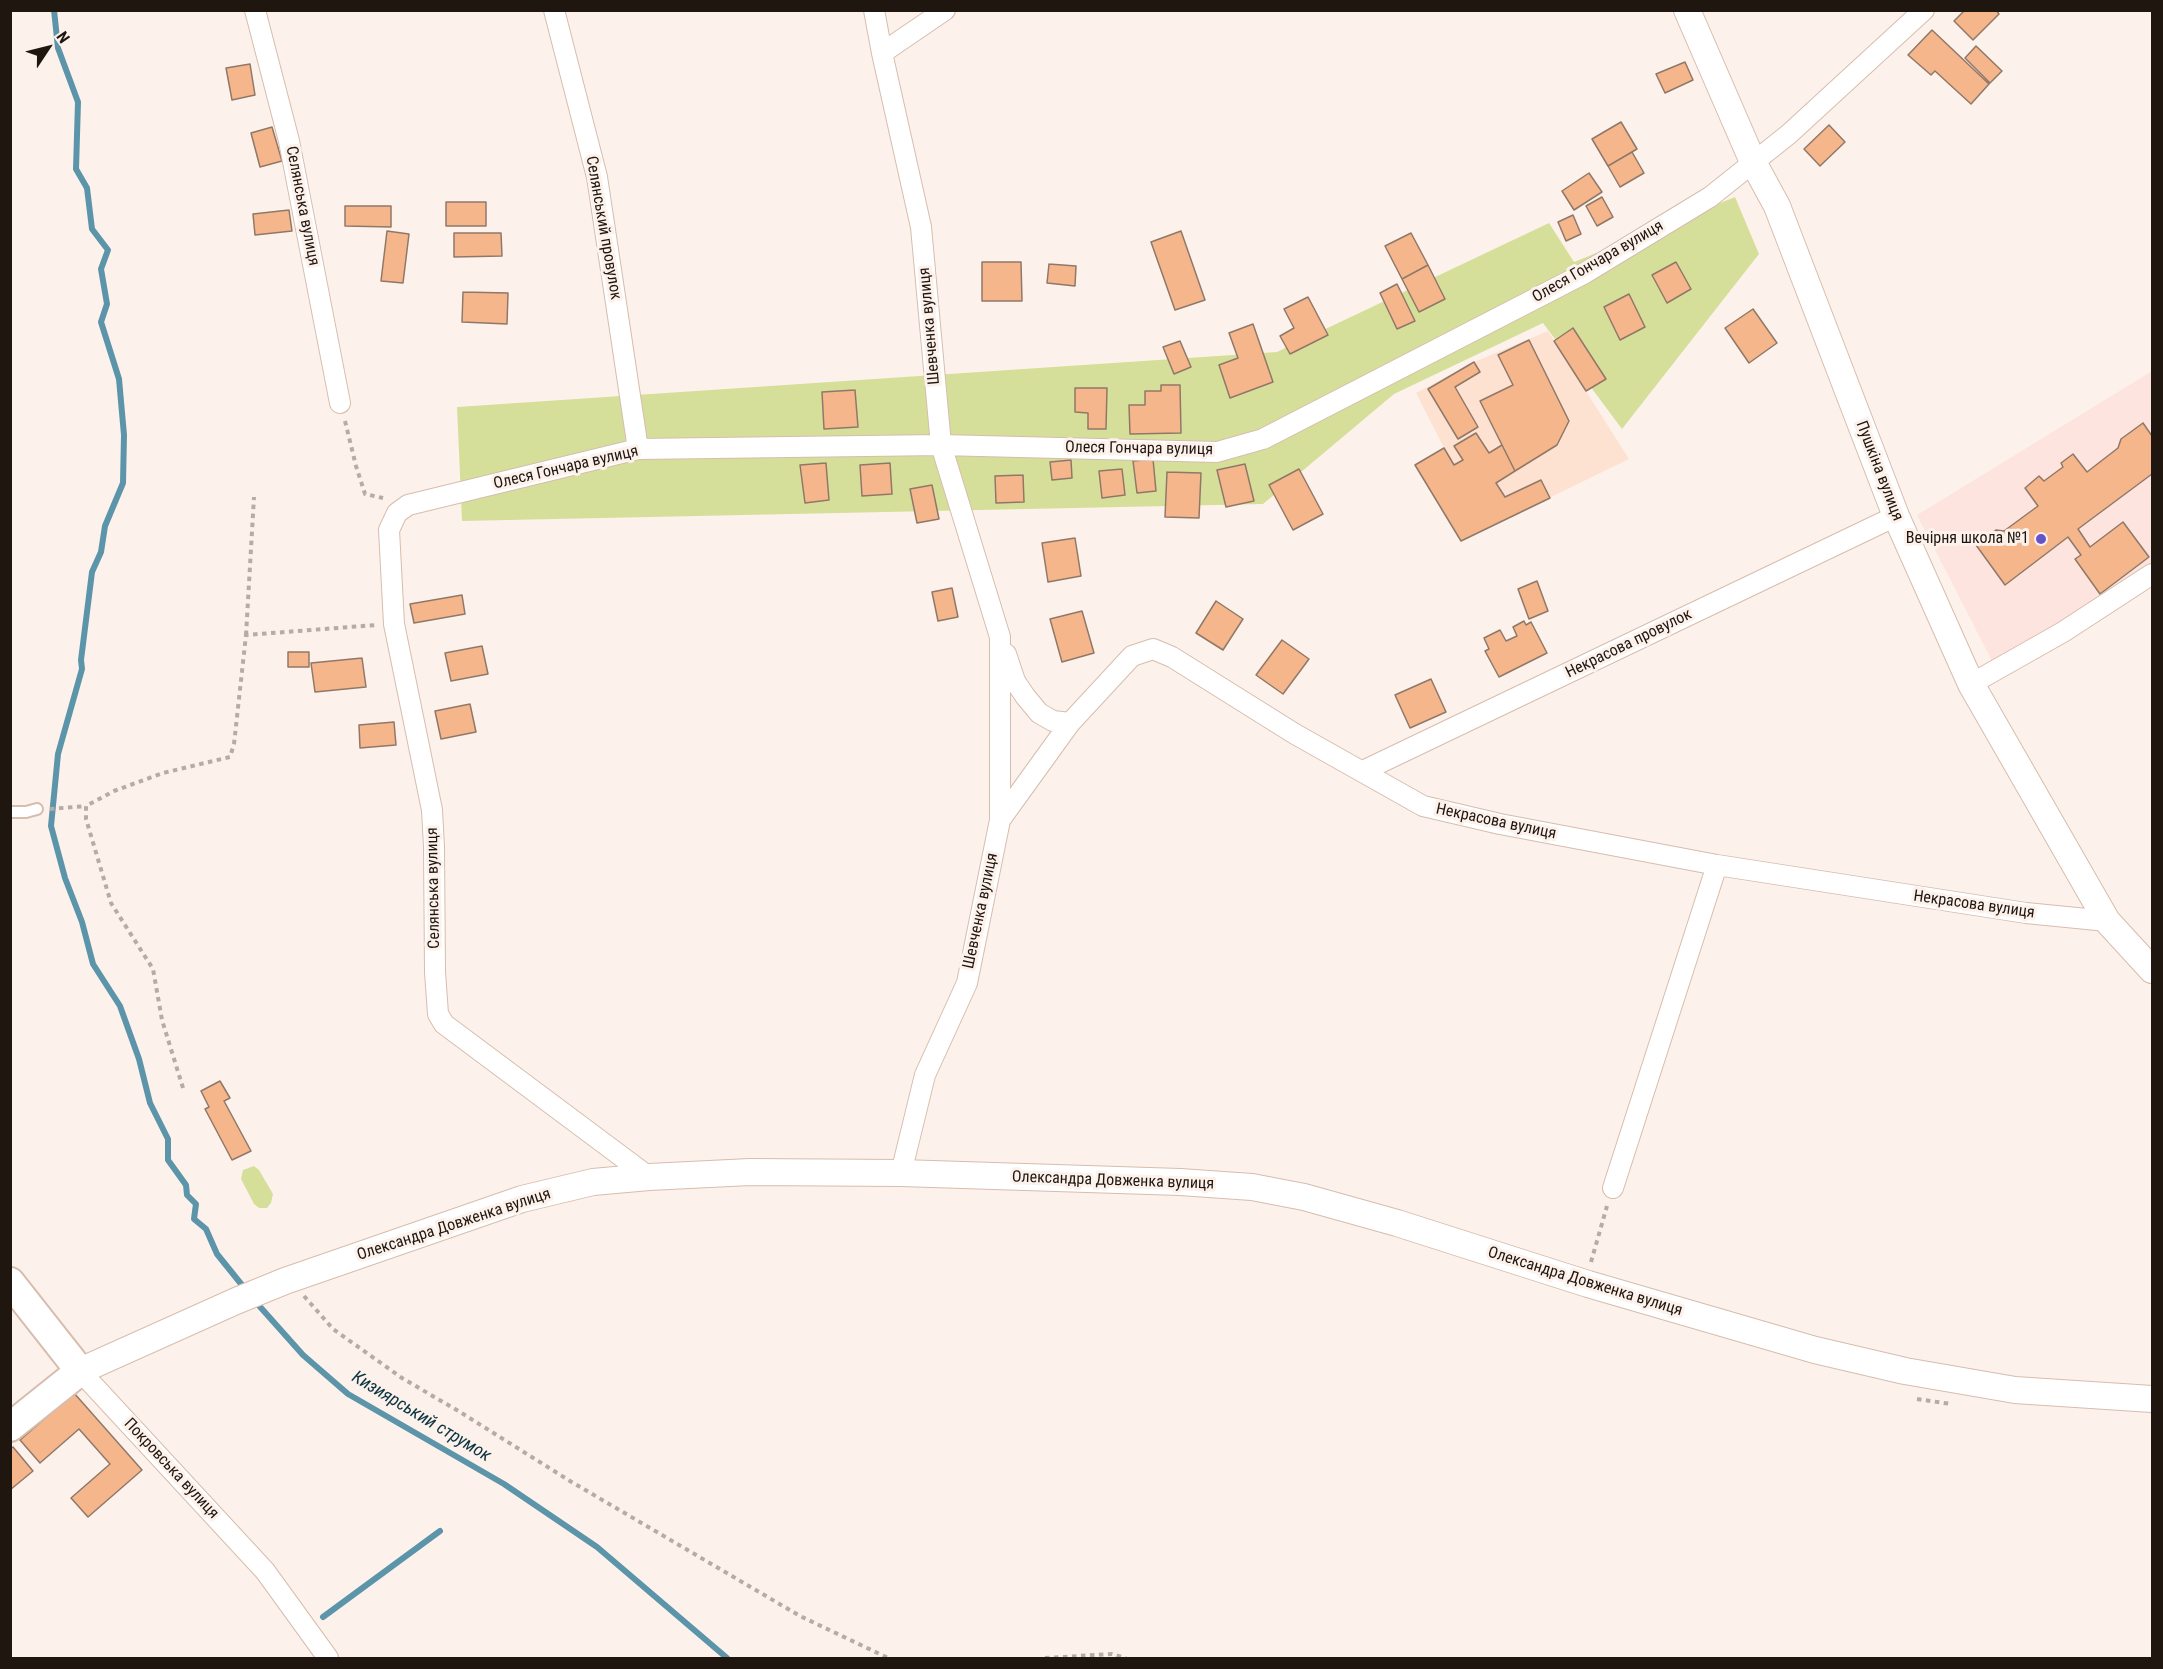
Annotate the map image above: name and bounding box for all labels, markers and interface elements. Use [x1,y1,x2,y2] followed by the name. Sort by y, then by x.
[18,18,78,78] north arrow
[53,28,74,47] text: N
[281,145,323,267] street label: Селянська вулиця
[581,155,625,301] street label: Селянський провулок
[1529,217,1667,307] street label: Олеся Гончара вулиця
[915,267,945,385] street label: Шевченка вулиця
[1851,418,1907,524] street label: Пушкіна вулиця
[1065,438,1213,460] street label: Олеся Гончара вулиця
[492,442,640,494] street label: Олеся Гончара вулиця
[1906,529,2029,549] place label: Вечірня школа №1
[2034,532,2048,546] marker: Вечірня школа №1
[1563,605,1695,683] street label: Некрасова провулок
[1434,800,1558,844] street label: Некрасова вулиця
[423,827,445,949] street label: Селянська вулиця
[959,851,1003,971] street label: Шевченка вулиця
[1912,887,2036,923] street label: Некрасова вулиця
[1012,1168,1214,1194] street label: Олександра Довженка вулиця
[355,1185,553,1265] street label: Олександра Довженка вулиця
[1485,1243,1685,1321] street label: Олександра Довженка вулиця
[347,1367,495,1467] water label: Кизиярський струмок
[119,1415,223,1523] street label: Покровська вулиця

